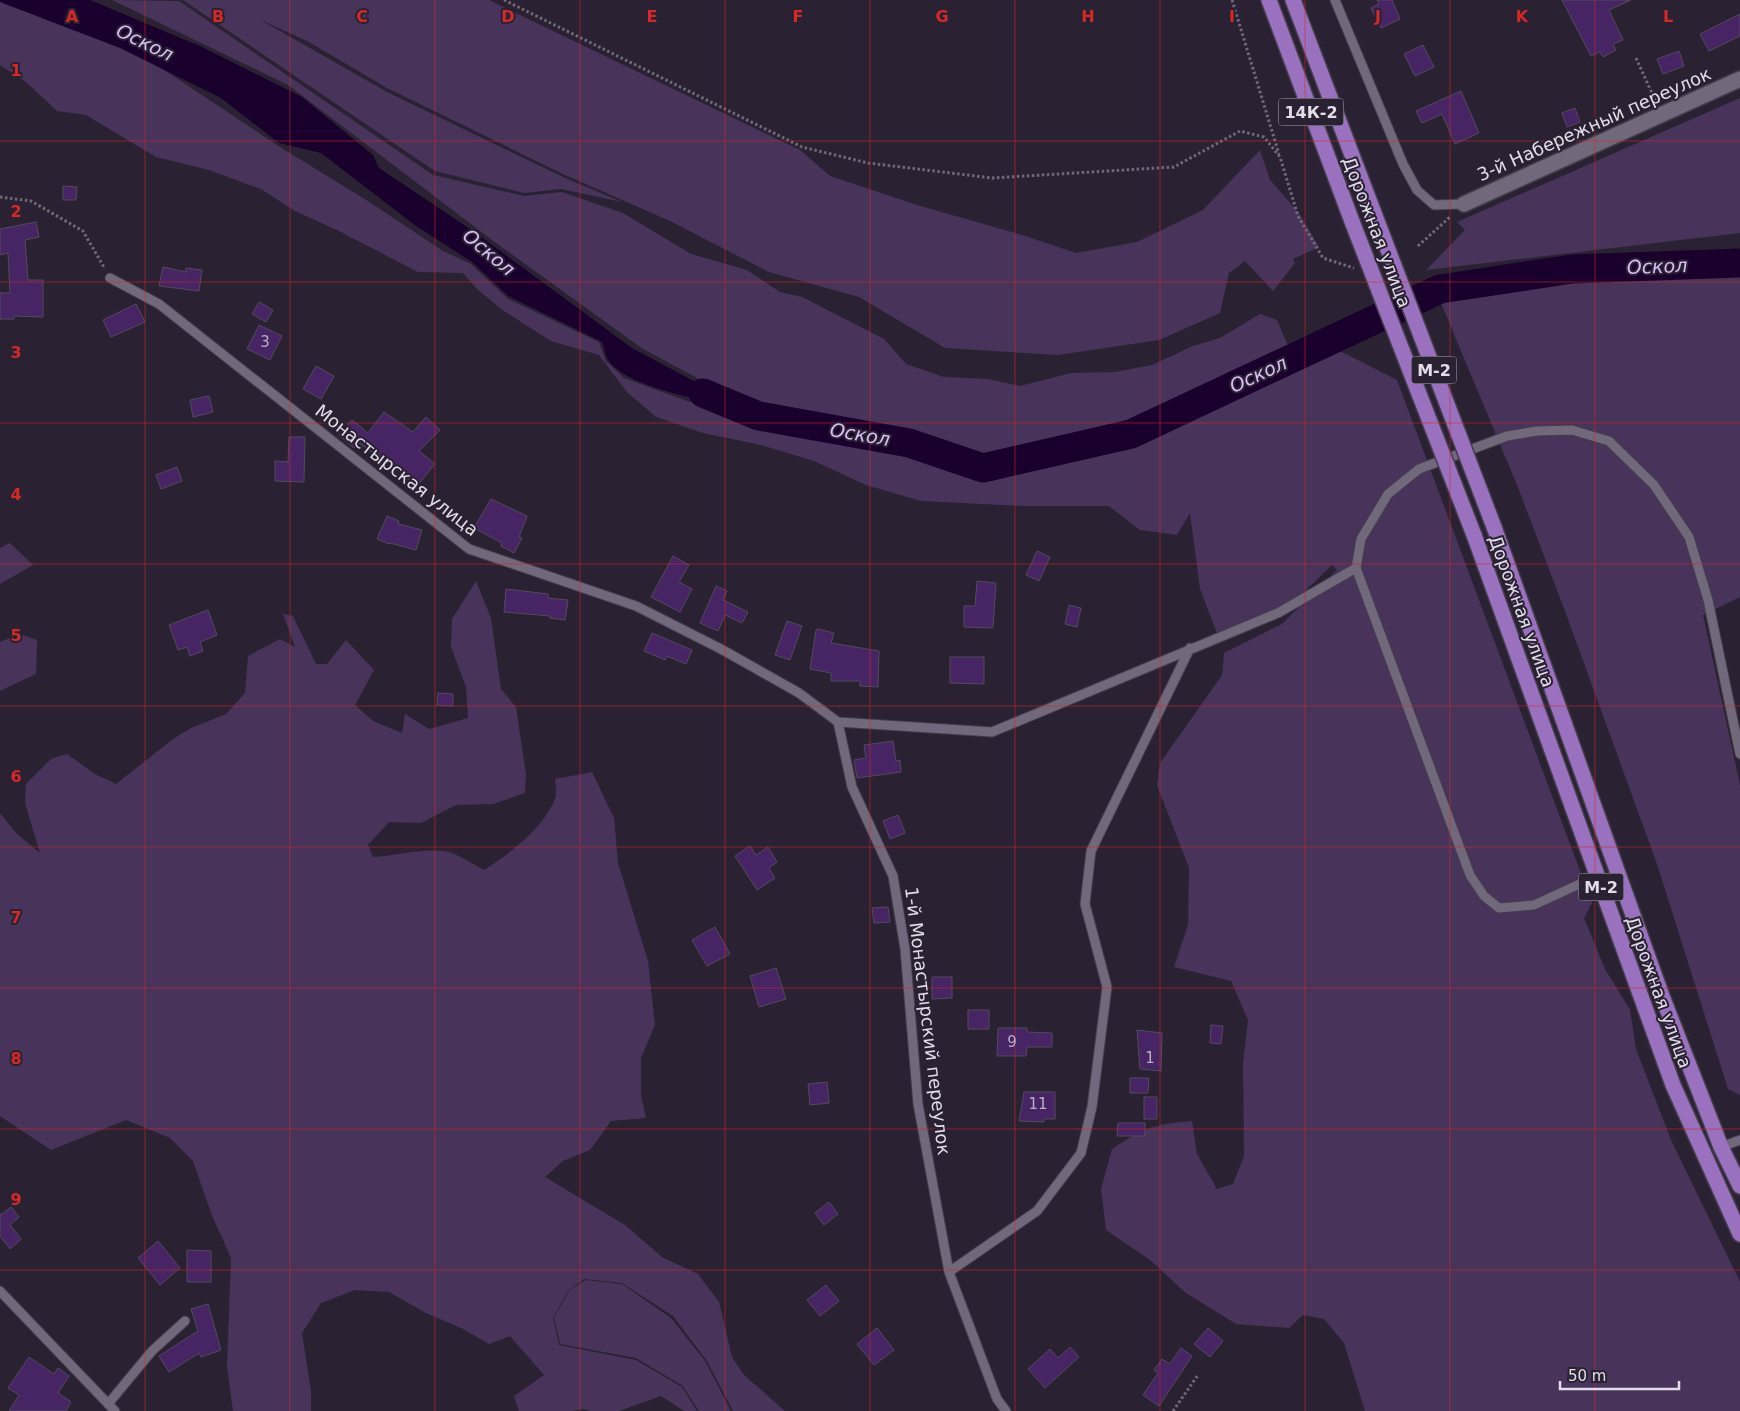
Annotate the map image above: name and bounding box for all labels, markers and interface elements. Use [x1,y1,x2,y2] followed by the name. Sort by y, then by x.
[66,7,79,26] text: A
[212,7,224,26] text: B
[356,7,368,26] text: C
[501,7,515,26] text: D
[647,7,657,26] text: E
[793,7,803,26] text: F
[935,7,949,26] text: G
[1081,7,1095,26] text: H
[1229,7,1235,26] text: I
[1374,7,1381,26] text: J
[1516,7,1529,26] text: K
[1663,7,1673,26] text: L
[113,19,177,65] water label: Оскол
[10,61,22,80] text: 1
[1474,63,1714,185] street label: 3-й Набережный переулок
[1278,98,1344,125] road number: 14К-2
[1338,153,1416,311] street label: Дорожная улица
[10,202,22,221] text: 2
[459,224,519,280] water label: Оскол
[1626,254,1688,278] water label: Оскол
[260,333,270,351] house number: 3
[10,343,22,362] text: 3
[1226,351,1290,397] water label: Оскол
[1412,356,1456,384] road number: М-2
[311,400,483,540] street label: Монастырская улица
[828,418,892,450] water label: Оскол
[10,485,22,504] text: 4
[1485,532,1559,690] street label: Дорожная улица
[10,626,22,645] text: 5
[10,767,22,786] text: 6
[1578,874,1624,900] road number: М-2
[901,886,955,1156] street label: 1-й Монастырский переулок
[10,908,22,927] text: 7
[1622,913,1696,1071] street label: Дорожная улица
[1007,1033,1017,1051] house number: 9
[10,1049,22,1068] text: 8
[1145,1049,1155,1067] house number: 1
[1028,1095,1048,1113] house number: 11
[10,1190,22,1209] text: 9
[1560,1358,1679,1390] scale bar
[1568,1367,1606,1385] text: 50 m

